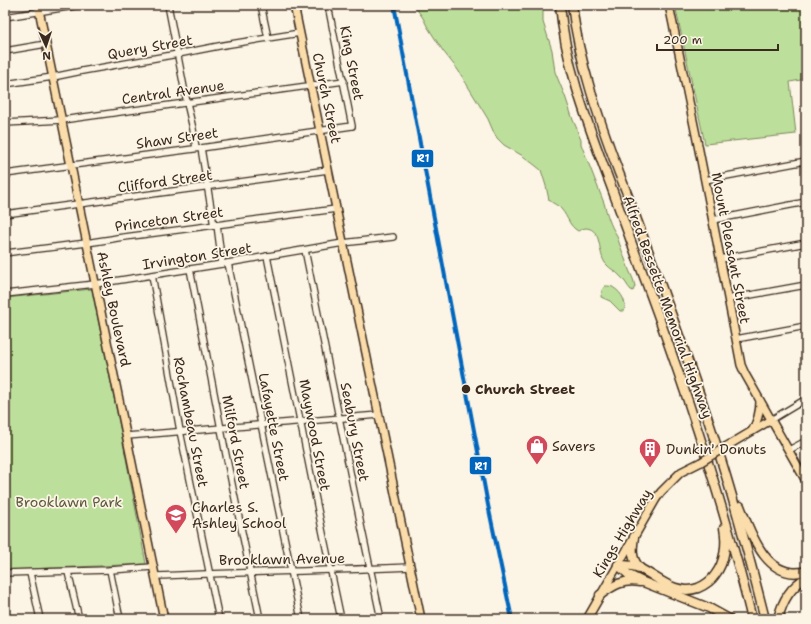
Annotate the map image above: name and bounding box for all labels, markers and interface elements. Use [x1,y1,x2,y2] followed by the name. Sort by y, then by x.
[336,24,368,102] street label: King Street
[26,26,66,66] north arrow
[657,26,778,52] scale bar
[106,31,194,63] street label: Query Street
[663,32,702,48] text: 200 m
[41,48,51,63] text: N
[309,51,345,145] street label: Church Street
[121,76,225,108] street label: Central Avenue
[135,123,219,153] street label: Shaw Street
[411,149,434,168] line badge: R1
[417,151,429,166] text: R1
[116,165,214,197] street label: Clifford Street
[707,171,755,325] street label: Mount Pleasant Street
[619,193,717,421] street label: Alfred Bessette Memorial Highway
[114,202,224,236] street label: Princeton Street
[141,238,253,274] street label: Irvington Street
[93,250,135,368] street label: Ashley Boulevard
[170,355,212,489] street label: Rochambeau Street
[255,371,293,483] street label: Lafayette Street
[295,377,335,493] street label: Maywood Street
[475,380,575,398] place label: Church Street
[337,381,373,483] street label: Seabury Street
[460,383,472,395] marker: Church Street
[218,394,254,490] street label: Milford Street
[524,433,550,466] shop icon: Savers
[637,436,663,469] building icon: Dunkin' Donuts
[552,437,596,455] place label: Savers
[666,440,767,458] place label: Dunkin' Donuts
[469,456,492,475] line badge: R1
[475,459,487,474] text: R1
[588,485,656,581] street label: Kings Highway
[16,493,122,511] park label: Brooklawn Park
[192,498,287,532] place label: Charles S. Ashley School
[163,502,189,535] school or university icon: Charles S. Ashley School
[219,549,345,569] street label: Brooklawn Avenue

